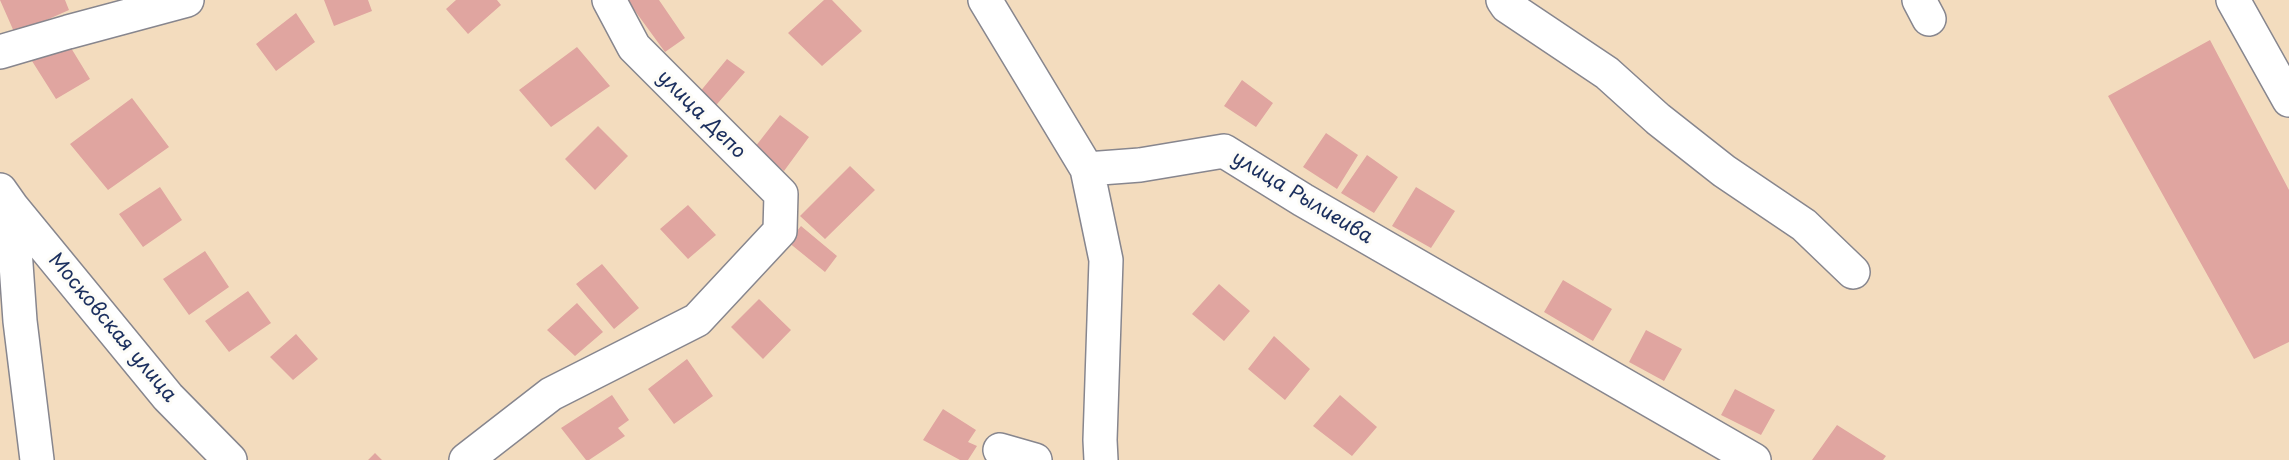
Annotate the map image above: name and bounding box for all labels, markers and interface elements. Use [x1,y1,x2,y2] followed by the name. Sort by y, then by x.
[652,66,750,164] street label: улица Депо
[1227,146,1377,250] street label: улица Рылиеива
[43,249,181,407] street label: Московская улица

